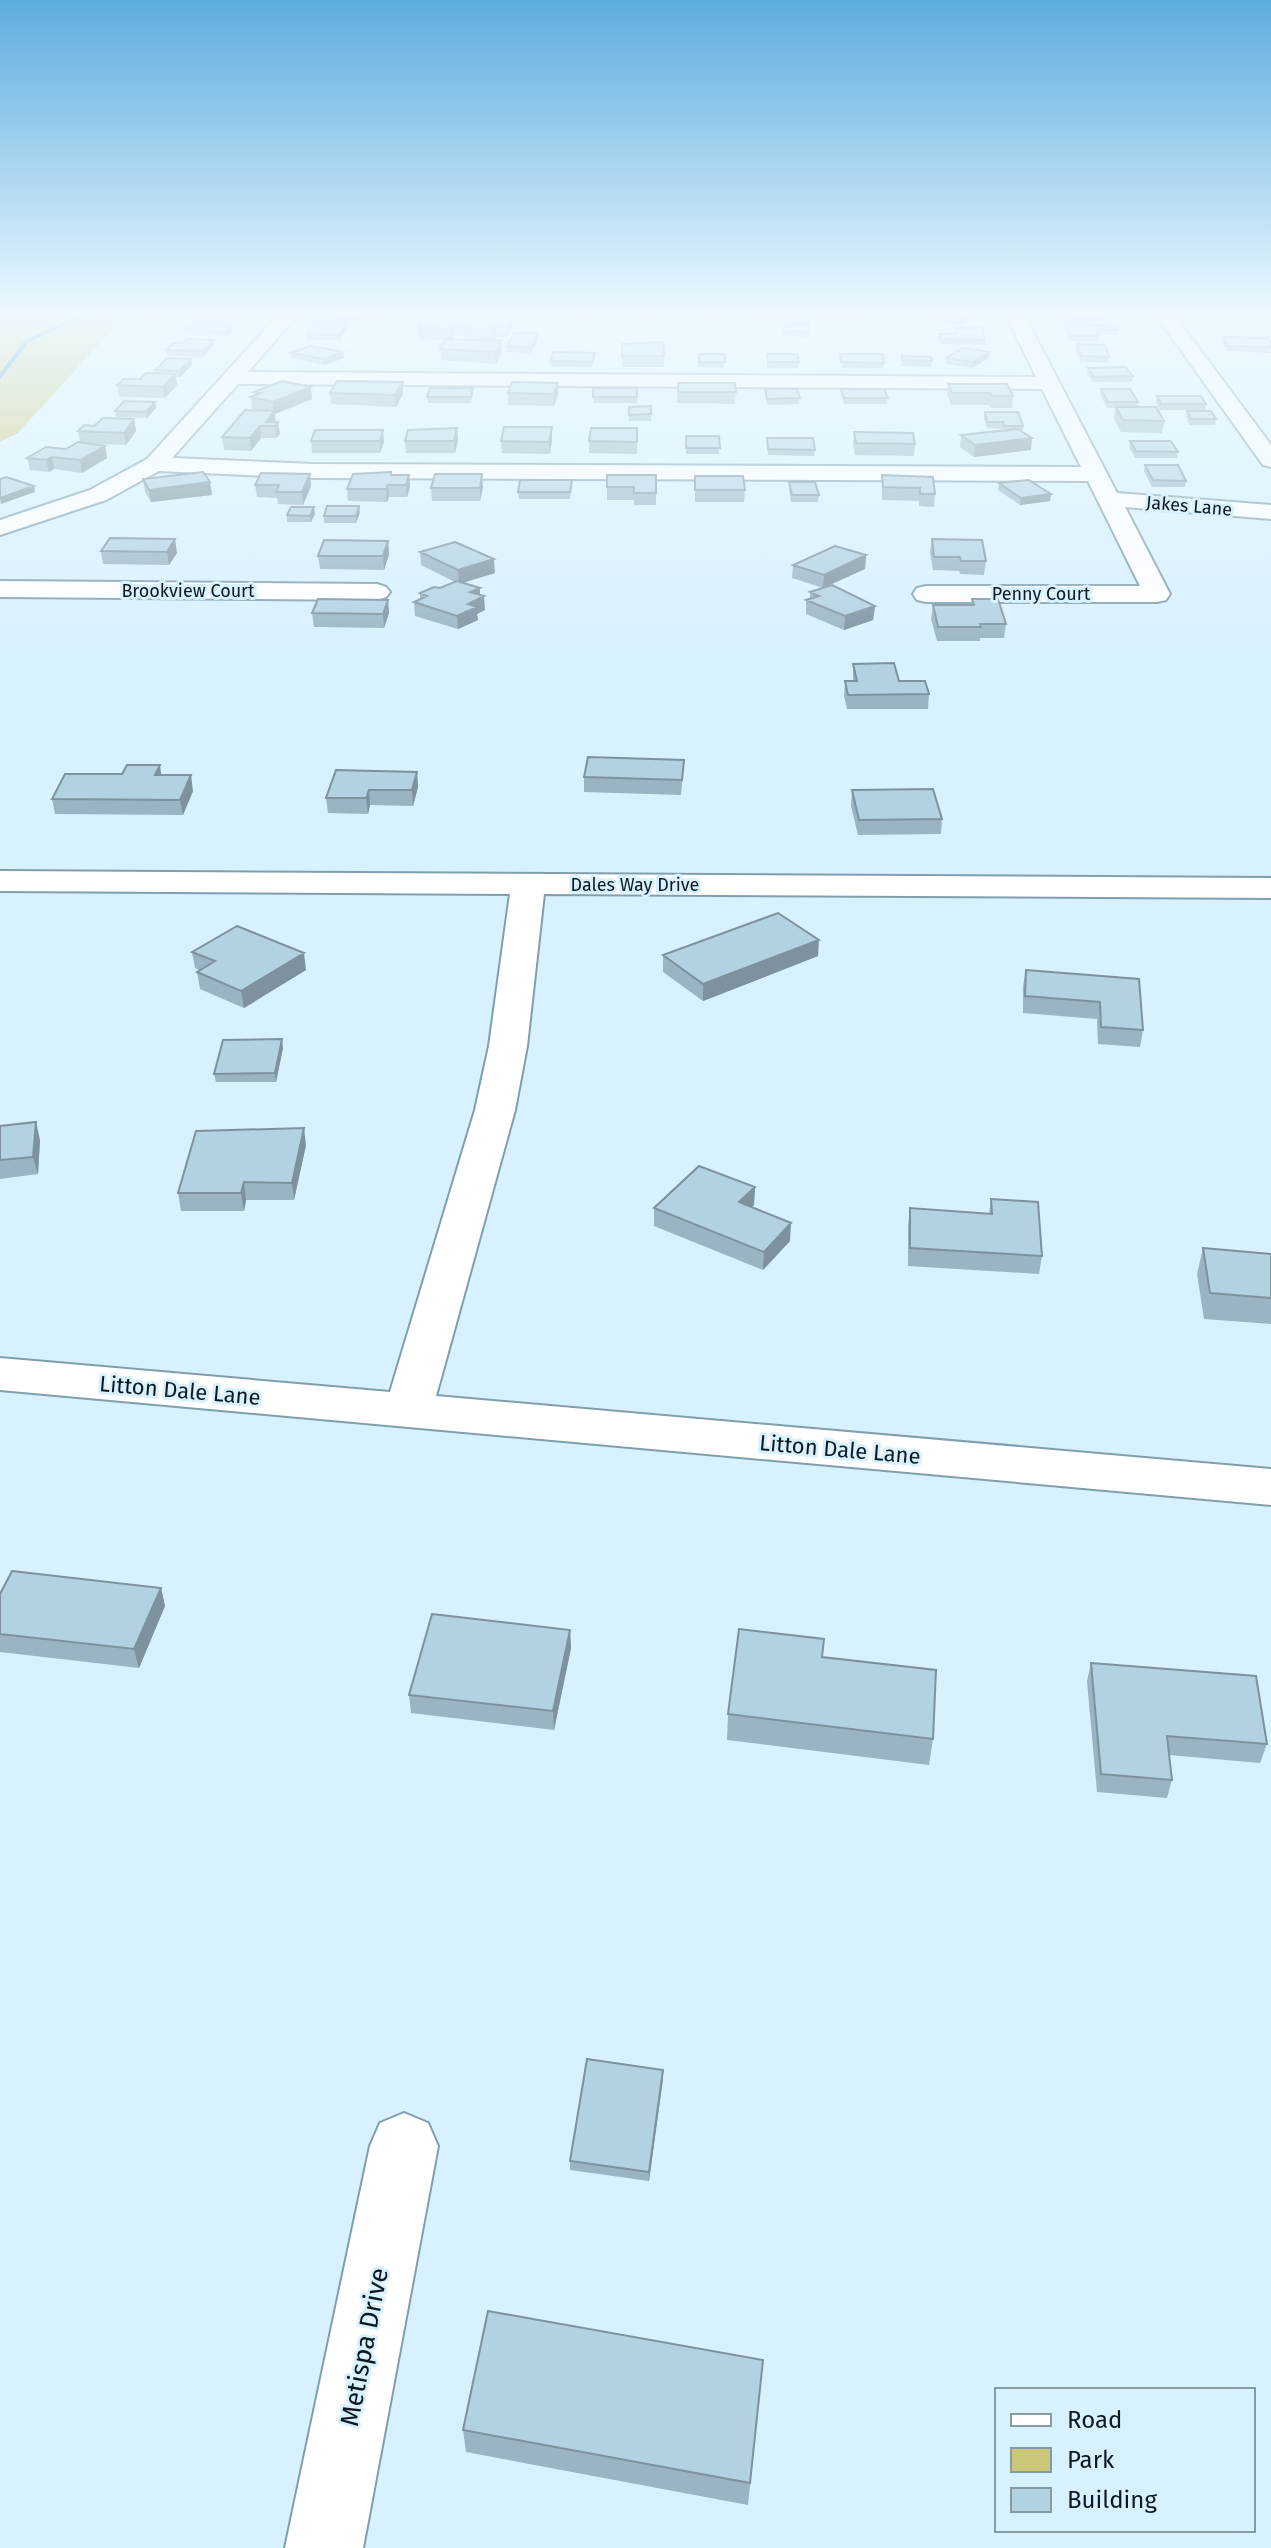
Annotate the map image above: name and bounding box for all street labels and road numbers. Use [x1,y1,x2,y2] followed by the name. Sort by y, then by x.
[1145,491,1233,521] street label: Jakes Lane
[121,580,255,602] street label: Brookview Court
[992,583,1091,605] street label: Penny Court
[571,874,699,896] street label: Dales Way Drive
[98,1370,262,1411] street label: Litton Dale Lane
[758,1429,922,1470] street label: Litton Dale Lane
[334,2265,395,2429] street label: Metispa Drive

